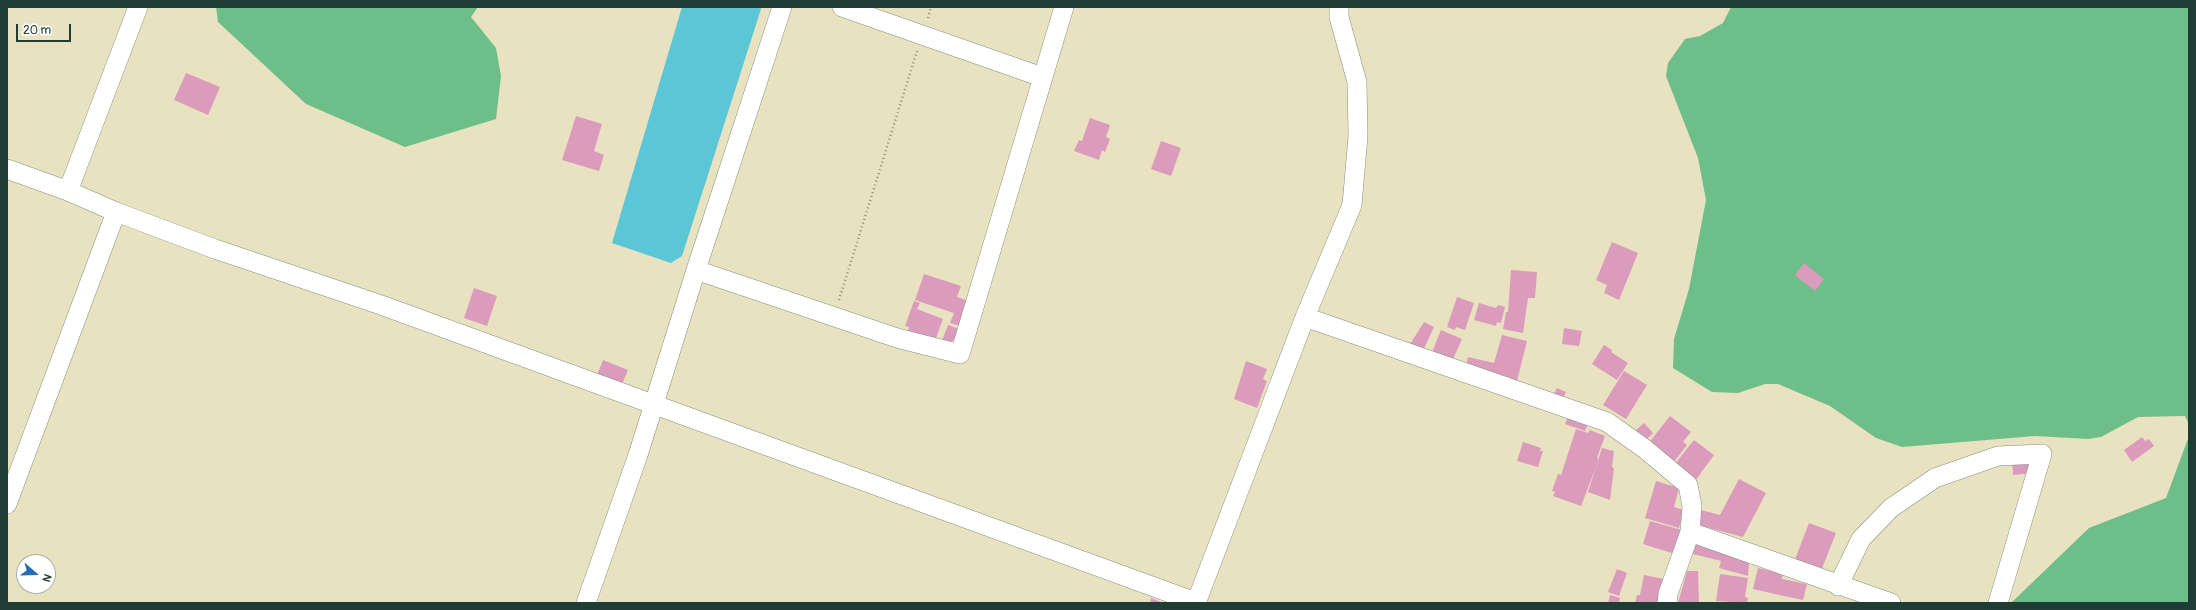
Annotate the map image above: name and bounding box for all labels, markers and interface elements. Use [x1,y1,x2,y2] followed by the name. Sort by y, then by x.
[18,16,73,42] scale bar
[23,23,51,38] text: 20 m
[16,554,56,594] north arrow
[39,572,54,584] text: N

